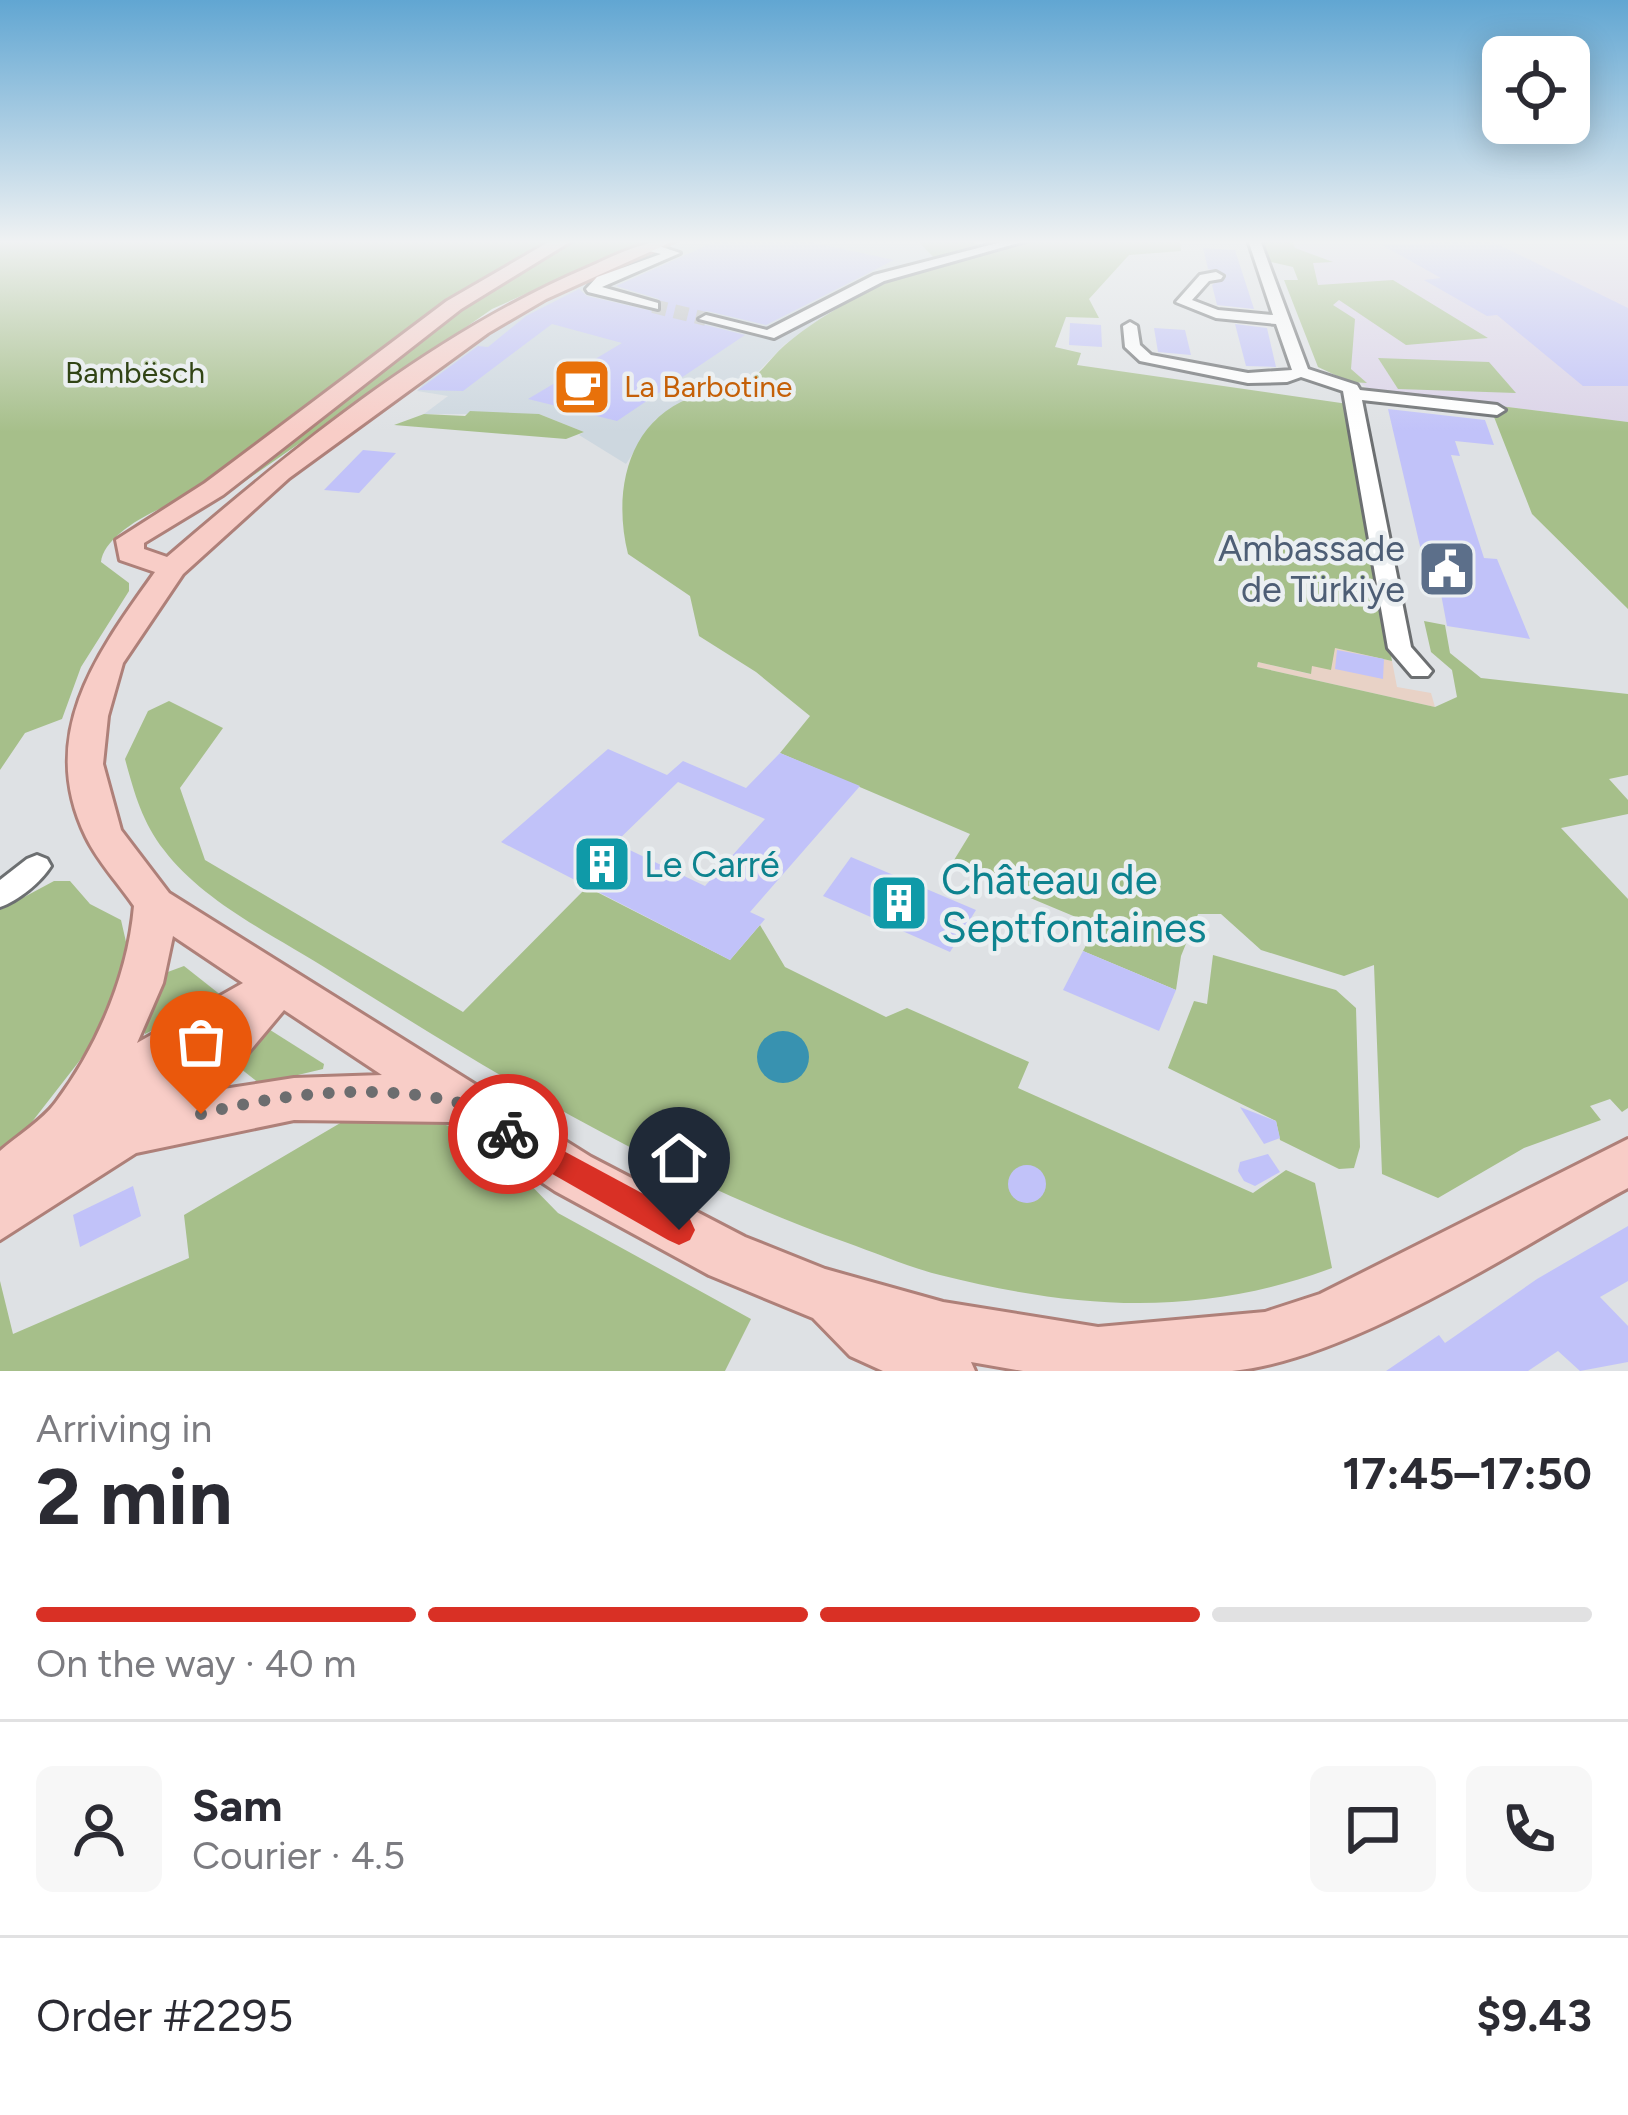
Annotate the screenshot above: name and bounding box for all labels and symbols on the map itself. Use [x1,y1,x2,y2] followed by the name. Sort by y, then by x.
[65,354,205,391] park label: Bambësch
[551,356,613,418] cafe icon: La Barbotine
[624,368,792,405] place label: La Barbotine
[1218,527,1405,611] place label: Ambassade de Türkiye
[1416,538,1478,600] public building icon: Ambassade de Türkiye
[571,833,633,895] building icon: Le Carré
[644,843,780,886] place label: Le Carré
[941,854,1206,953] place label: Château de Septfontaines
[868,872,930,934] building icon: Château de Septfontaines
[150,991,252,1114] pin
[448,1074,568,1194] courier
[628,1107,730,1230] pin

